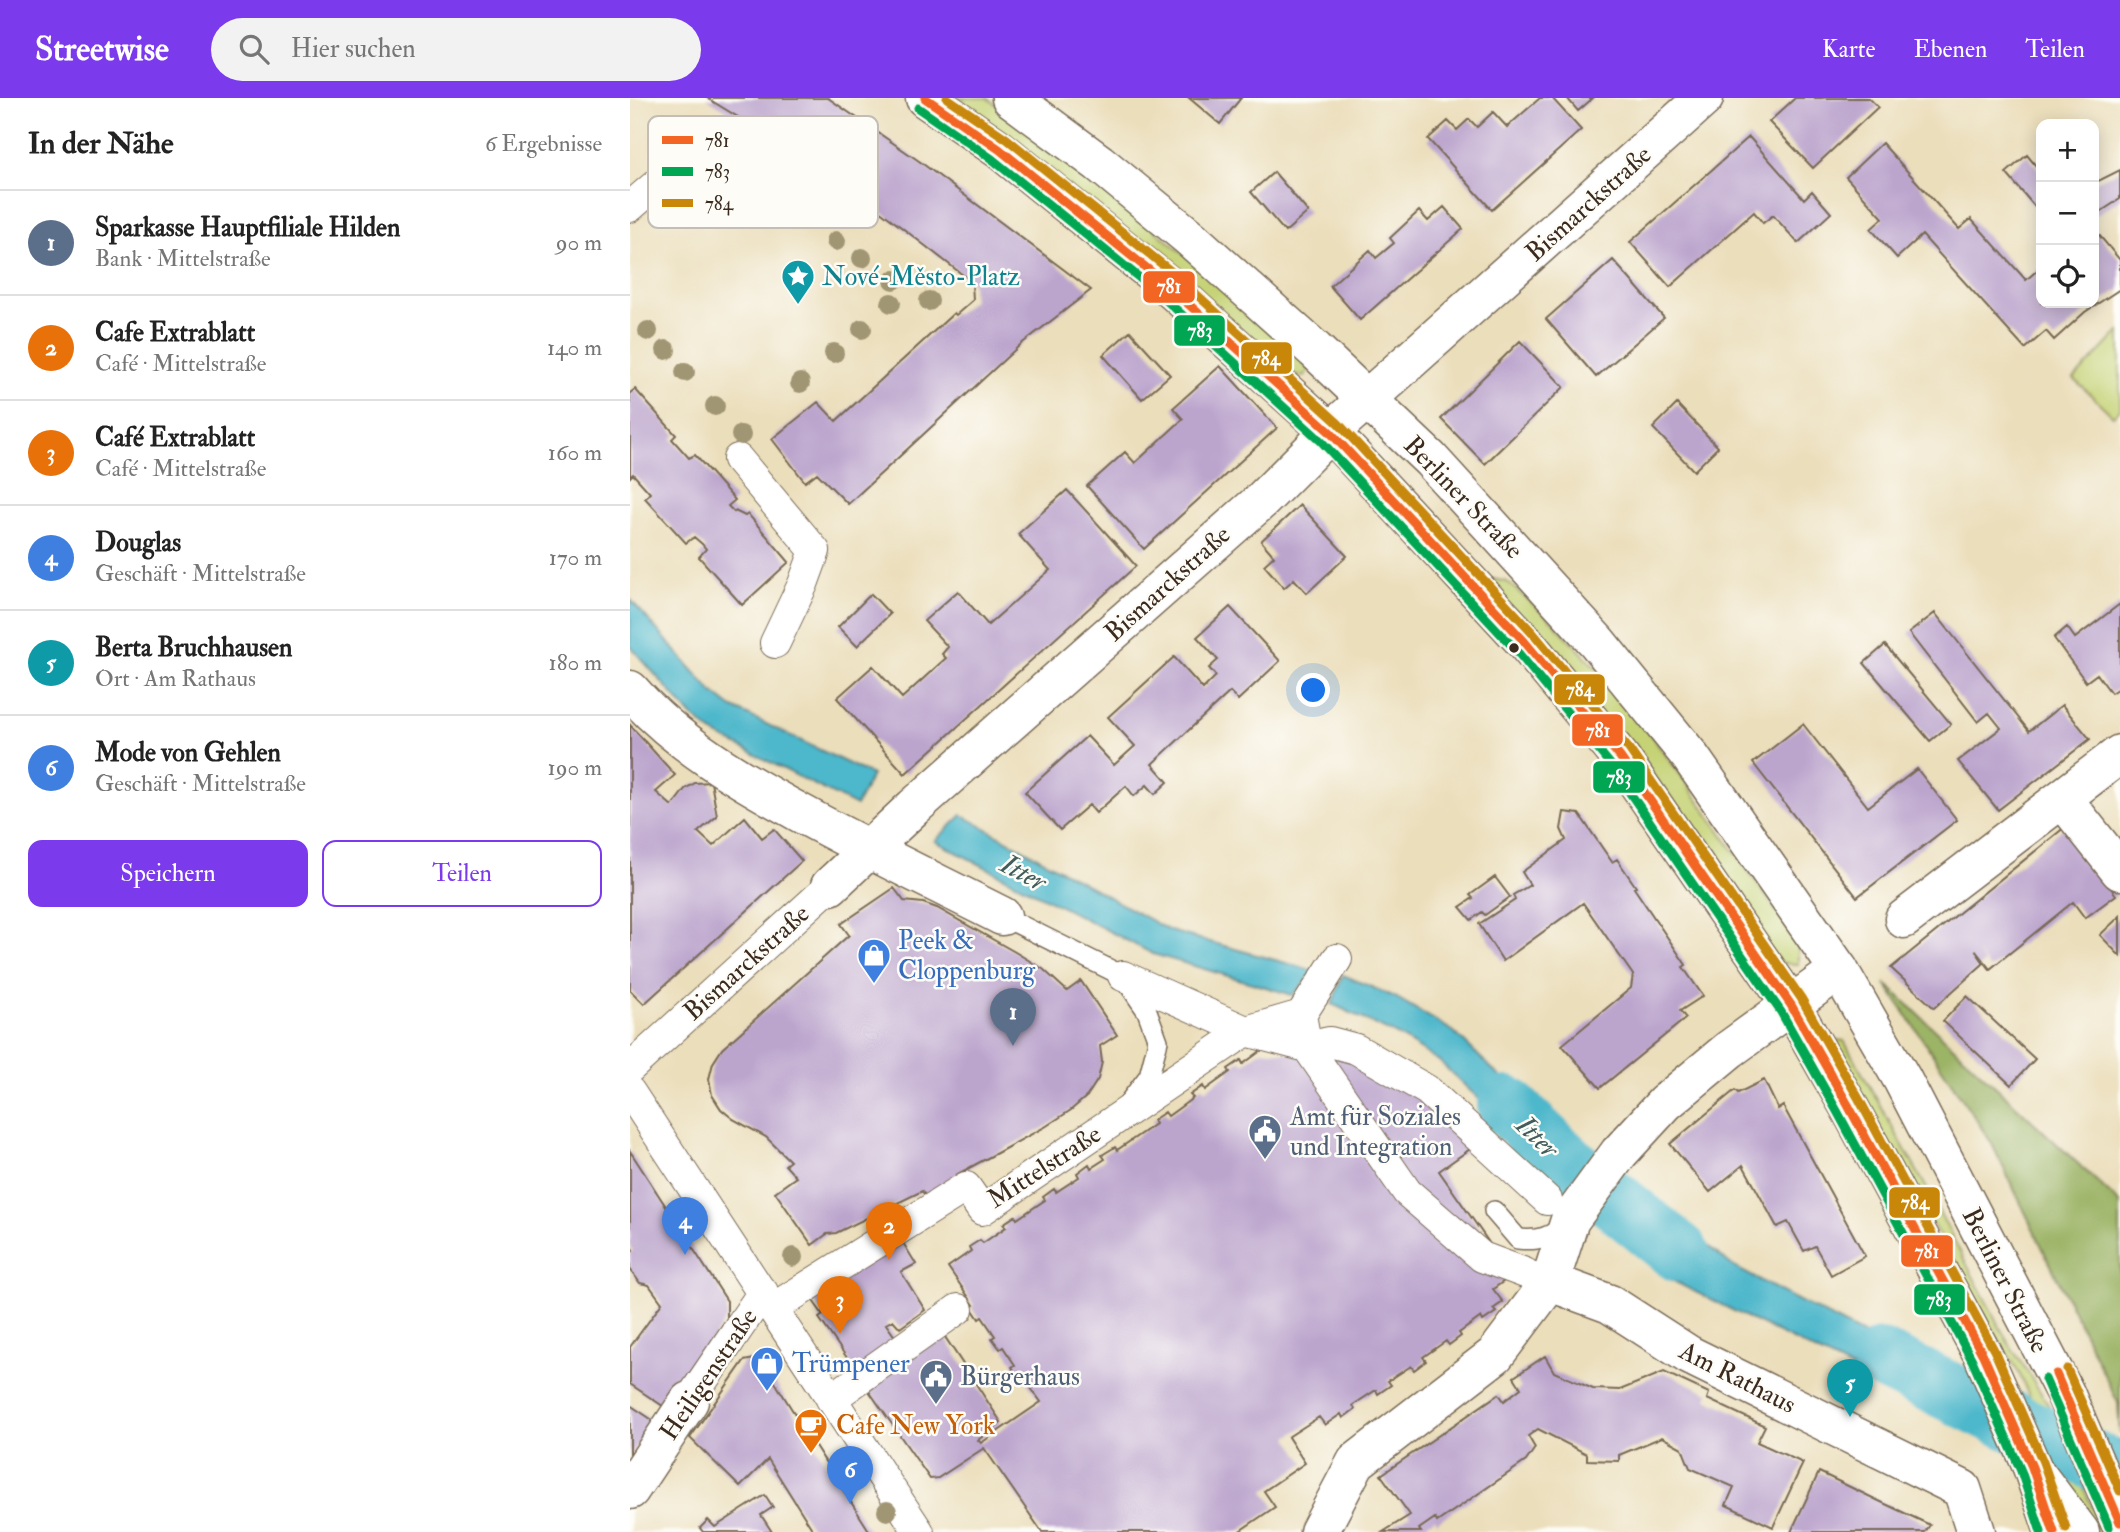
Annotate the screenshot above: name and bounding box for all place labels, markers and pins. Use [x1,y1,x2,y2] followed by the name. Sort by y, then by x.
[779,257,817,306] place icon: Nové-Město-Platz
[822,261,1020,293] place label: Nové-Město-Platz
[1507,641,1521,655] unlabelled marker
[898,925,1036,988] place label: Peek & Cloppenburg
[855,936,893,985] shop icon: Peek & Cloppenburg
[990,988,1036,1046] pin: 1
[1289,1101,1461,1163] place label: Amt für Soziales und Integration
[1246,1112,1284,1161] public building icon: Amt für Soziales und Integration
[662,1197,708,1255] pin: 4
[866,1202,912,1260] pin: 2
[817,1276,863,1334] pin: 3
[748,1344,786,1393] shop icon: Trümpener
[792,1348,910,1381] place label: Trümpener
[917,1357,955,1406] public building icon: Bürgerhaus
[1827,1359,1873,1417] pin: 5
[960,1361,1080,1393] place label: Bürgerhaus
[792,1406,830,1455] cafe icon: Cafe New York
[836,1410,996,1442] place label: Cafe New York
[827,1446,873,1504] pin: 6

